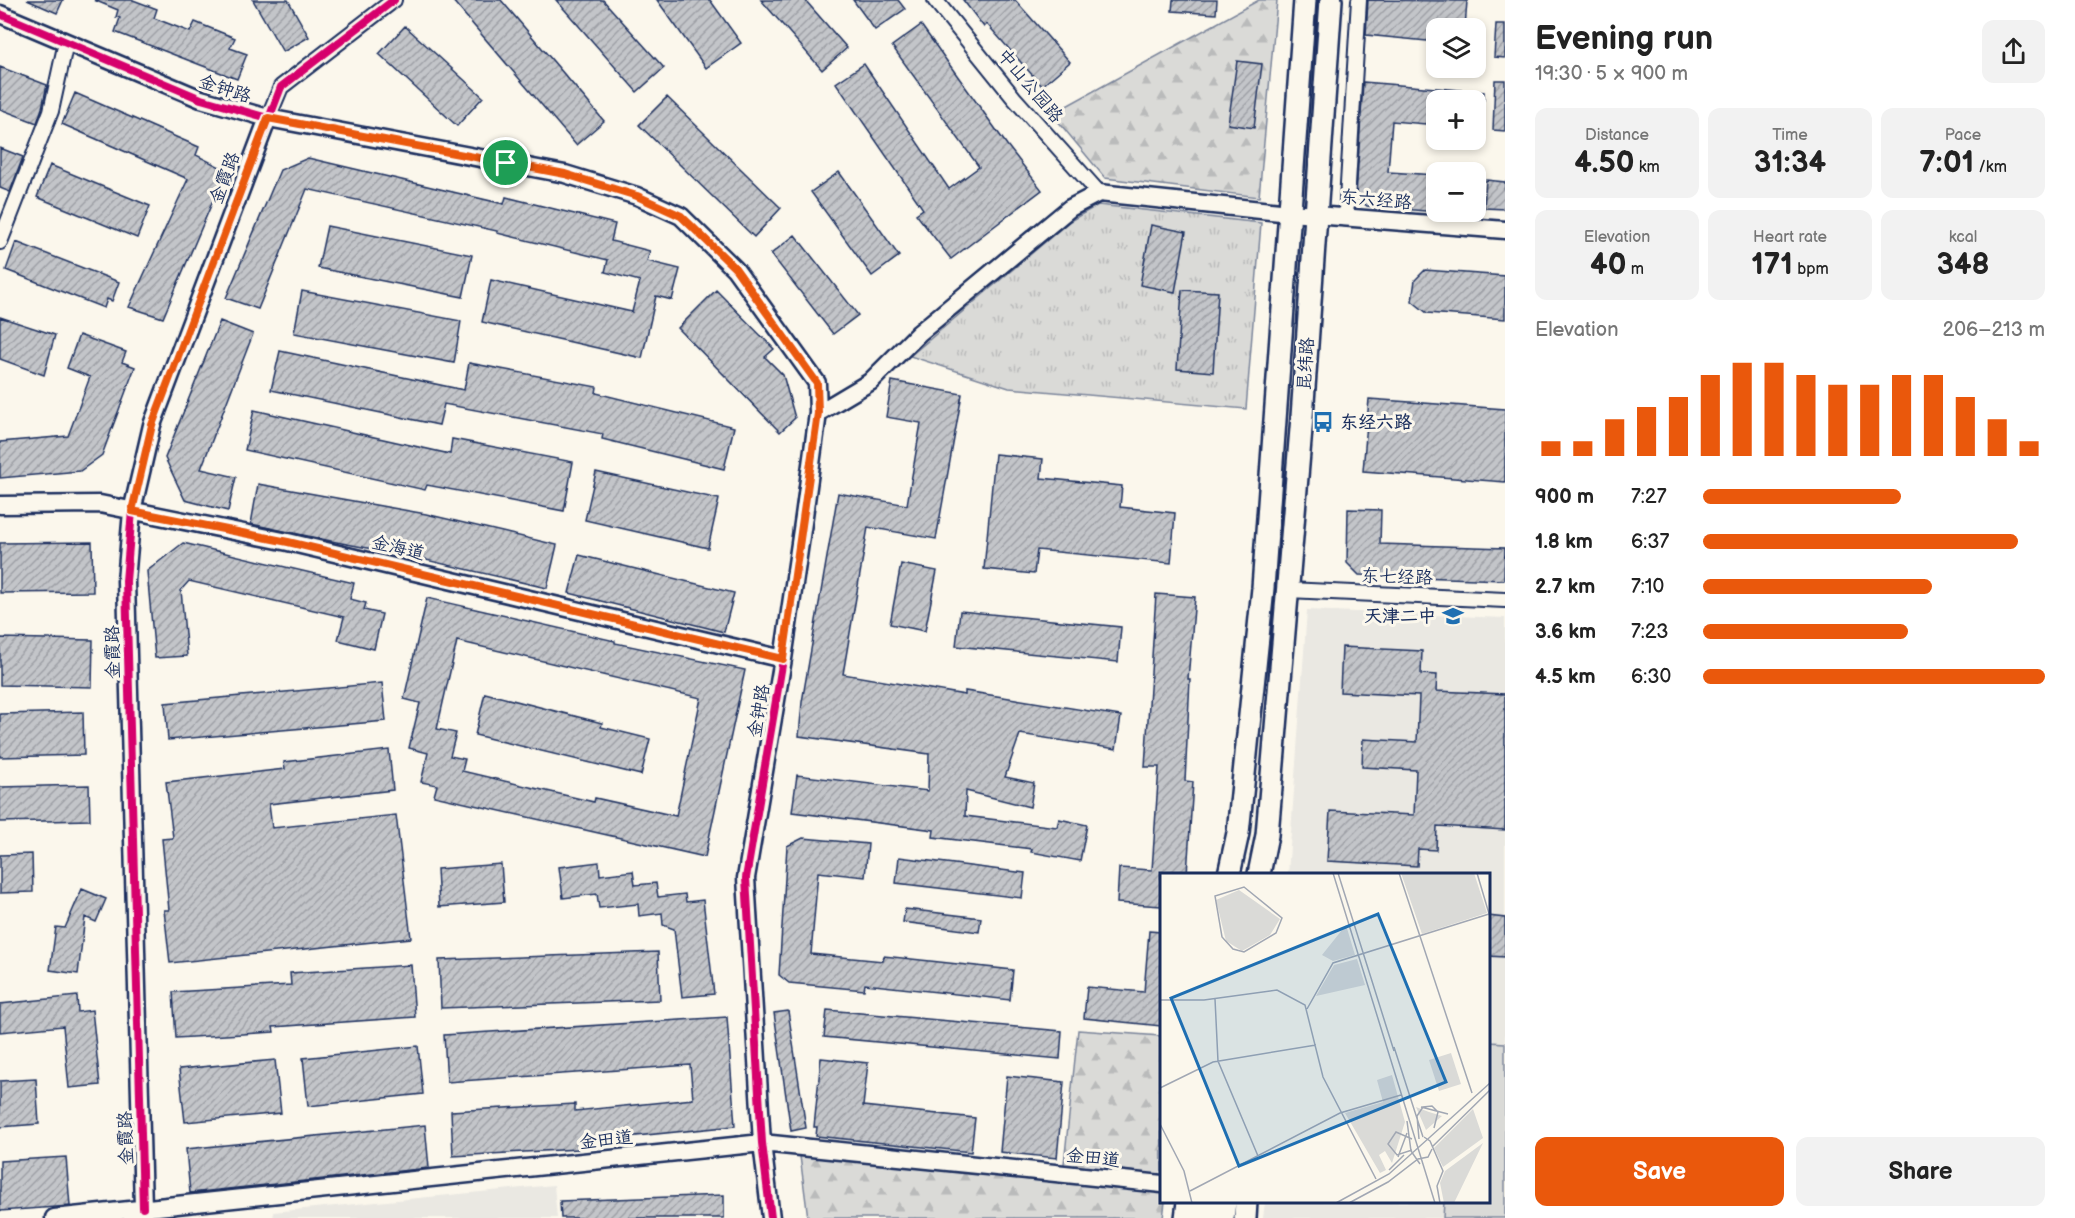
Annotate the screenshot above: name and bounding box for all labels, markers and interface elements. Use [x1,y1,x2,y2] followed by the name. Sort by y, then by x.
[1426,18,1486,222] map controls
[1426,18,1486,78] button: layers
[1535,19,1713,59] text: Evening run
[1982,20,2045,83] button: share
[993,45,1067,127] street label: 中山公园路
[1535,62,1688,86] text: 19:30 · 5 × 900 m
[196,71,254,107] street label: 金钟路
[1426,90,1486,150] button: +
[1585,126,1649,145] text: Distance
[1772,126,1808,145] text: Time
[1945,126,1981,145] text: Pace
[480,137,531,188] pin
[1574,145,1634,181] text: 4.50
[1754,145,1826,181] text: 31:34
[1919,145,1974,181] text: 7:01
[489,146,522,179] icon: arrive
[206,149,244,207] street label: 金霞路
[1634,158,1660,177] text: km
[1974,158,2007,177] text: /km
[1426,162,1486,222] button: −
[1339,186,1413,214] street label: 东六经路
[1584,228,1650,247] text: Elevation
[1753,228,1827,247] text: Heart rate
[1949,228,1977,247] text: kcal
[1590,247,1626,283] text: 40
[1751,247,1793,283] text: 171
[1936,247,1990,283] text: 348
[1626,260,1644,279] text: m
[1793,260,1829,279] text: bpm
[1535,318,1618,342] text: Elevation
[1943,318,2045,342] text: 206–213 m
[1294,336,1318,392] street label: 昆纬路
[1311,410,1335,434] bus stop icon: 东经六路
[1340,412,1412,433] place label: 东经六路
[1535,485,1594,509] text: 900 m
[1631,485,1666,509] text: 7:27
[1535,530,1593,554] text: 1.8 km
[1631,530,1669,554] text: 6:37
[369,532,427,564] street label: 金海道
[1361,565,1433,589] street label: 东七经路
[1535,575,1595,599] text: 2.7 km
[1631,575,1664,599] text: 7:10
[1441,604,1465,628] school or university icon: 天津二中
[1364,606,1436,627] place label: 天津二中
[1535,620,1596,644] text: 3.6 km
[1631,620,1669,644] text: 7:23
[102,625,124,679] street label: 金霞路
[1535,665,1596,689] text: 4.5 km
[1631,665,1671,689] text: 6:30
[744,683,774,739] street label: 金钟路
[1160,873,1490,1203] inset map
[115,1111,137,1165] street label: 金霞路
[578,1127,634,1153] street label: 金田道
[1535,1137,1784,1206] button: Save
[1796,1137,2045,1206] button: Share
[1065,1145,1121,1171] street label: 金田道

